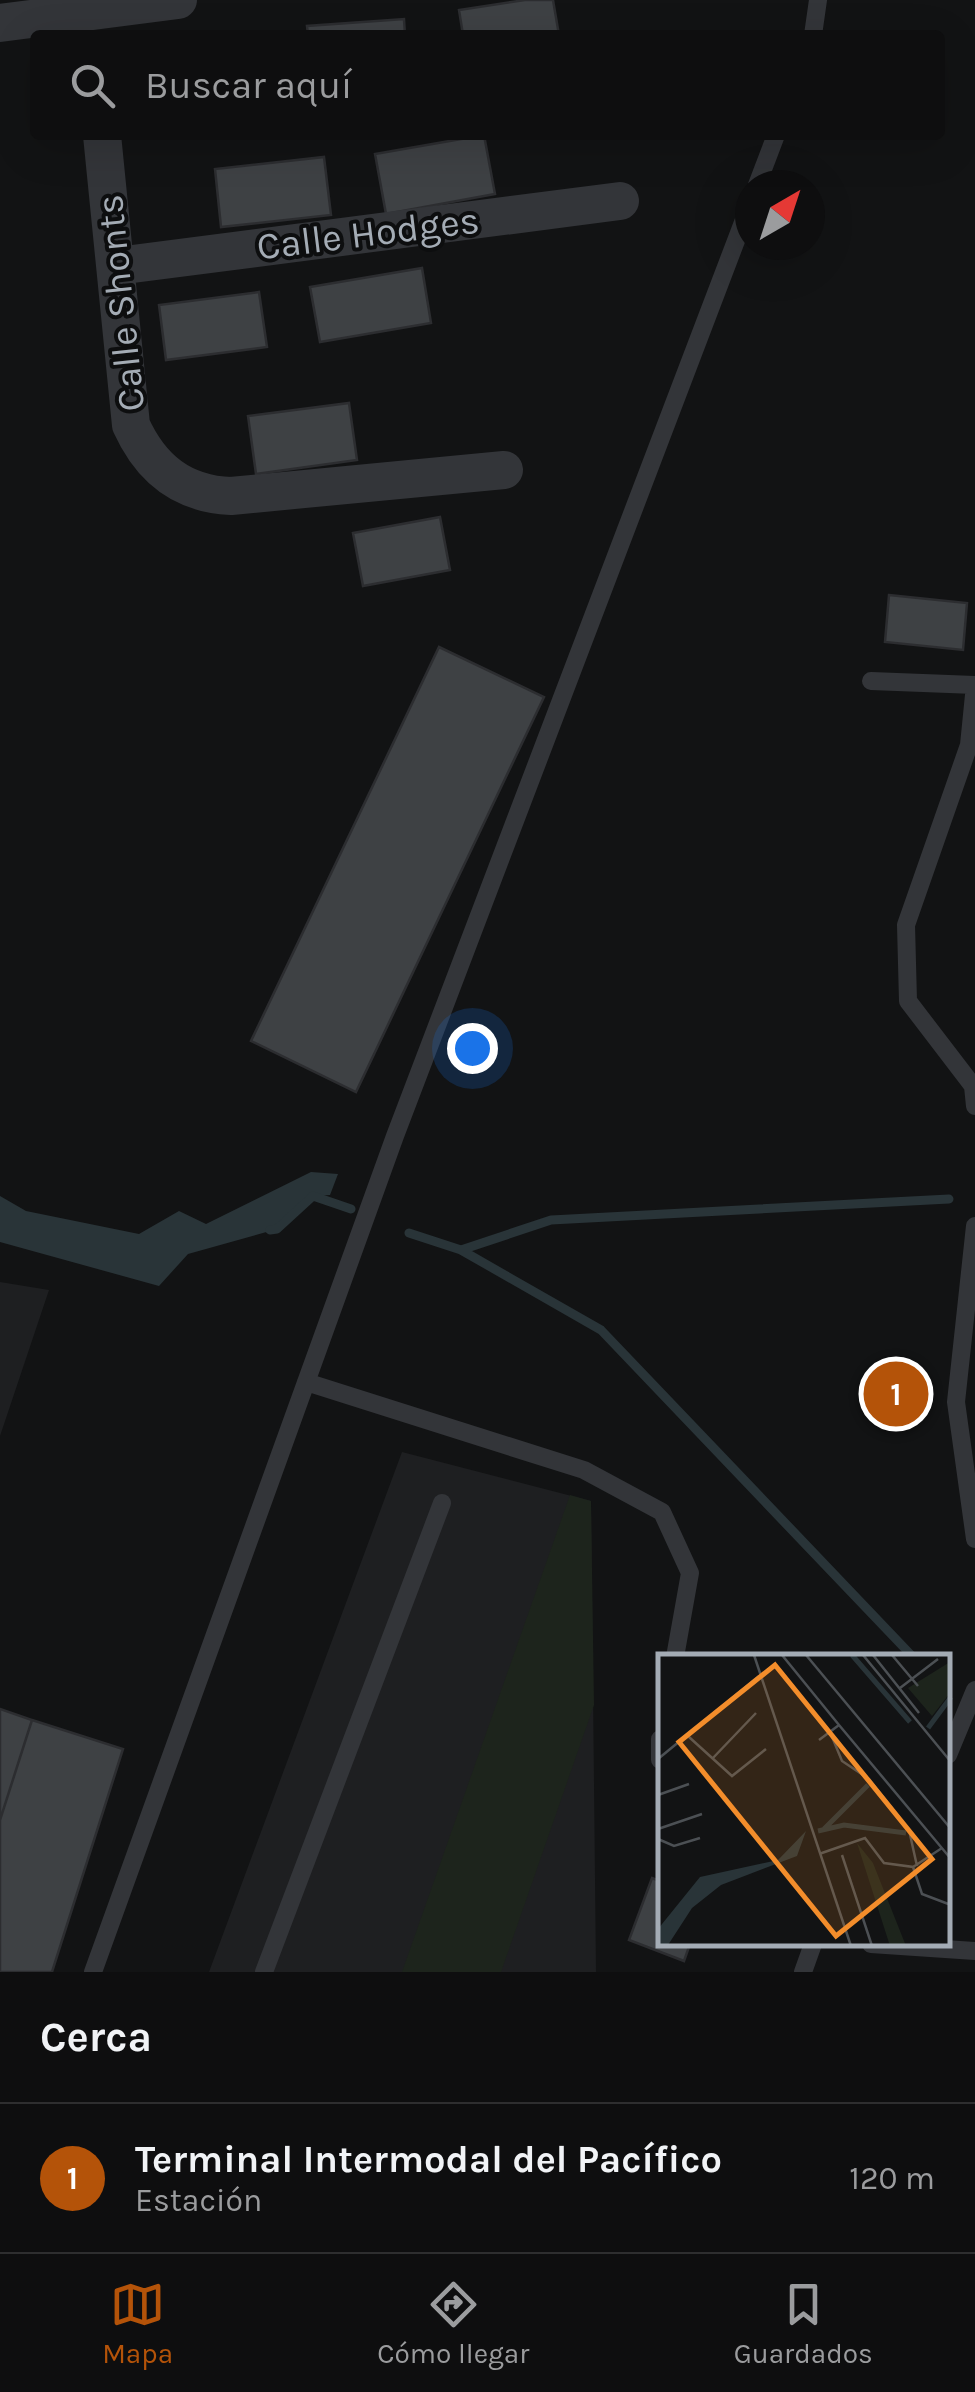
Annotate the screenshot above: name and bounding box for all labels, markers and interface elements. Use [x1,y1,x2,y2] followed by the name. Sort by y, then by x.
[30,30,945,140] search box
[65,58,120,113] icon: search
[145,63,352,108] text: Buscar aquí
[735,170,825,260] north arrow
[87,192,154,414] street label: Calle Shonts
[254,198,482,269] street label: Calle Hodges
[447,1023,498,1074] your location
[864,1356,928,1432] pin: 1
[658,1654,950,1947] inset map
[40,2012,152,2062] text: Cerca
[135,2137,722,2182] text: Terminal Intermodal del Pacífico
[67,2160,78,2197] text: 1
[849,2160,935,2197] text: 120 m
[135,2182,262,2219] text: Estación
[102,2277,173,2370] tab: Mapa
[377,2277,529,2370] tab: Cómo llegar
[734,2277,873,2370] tab: Guardados

